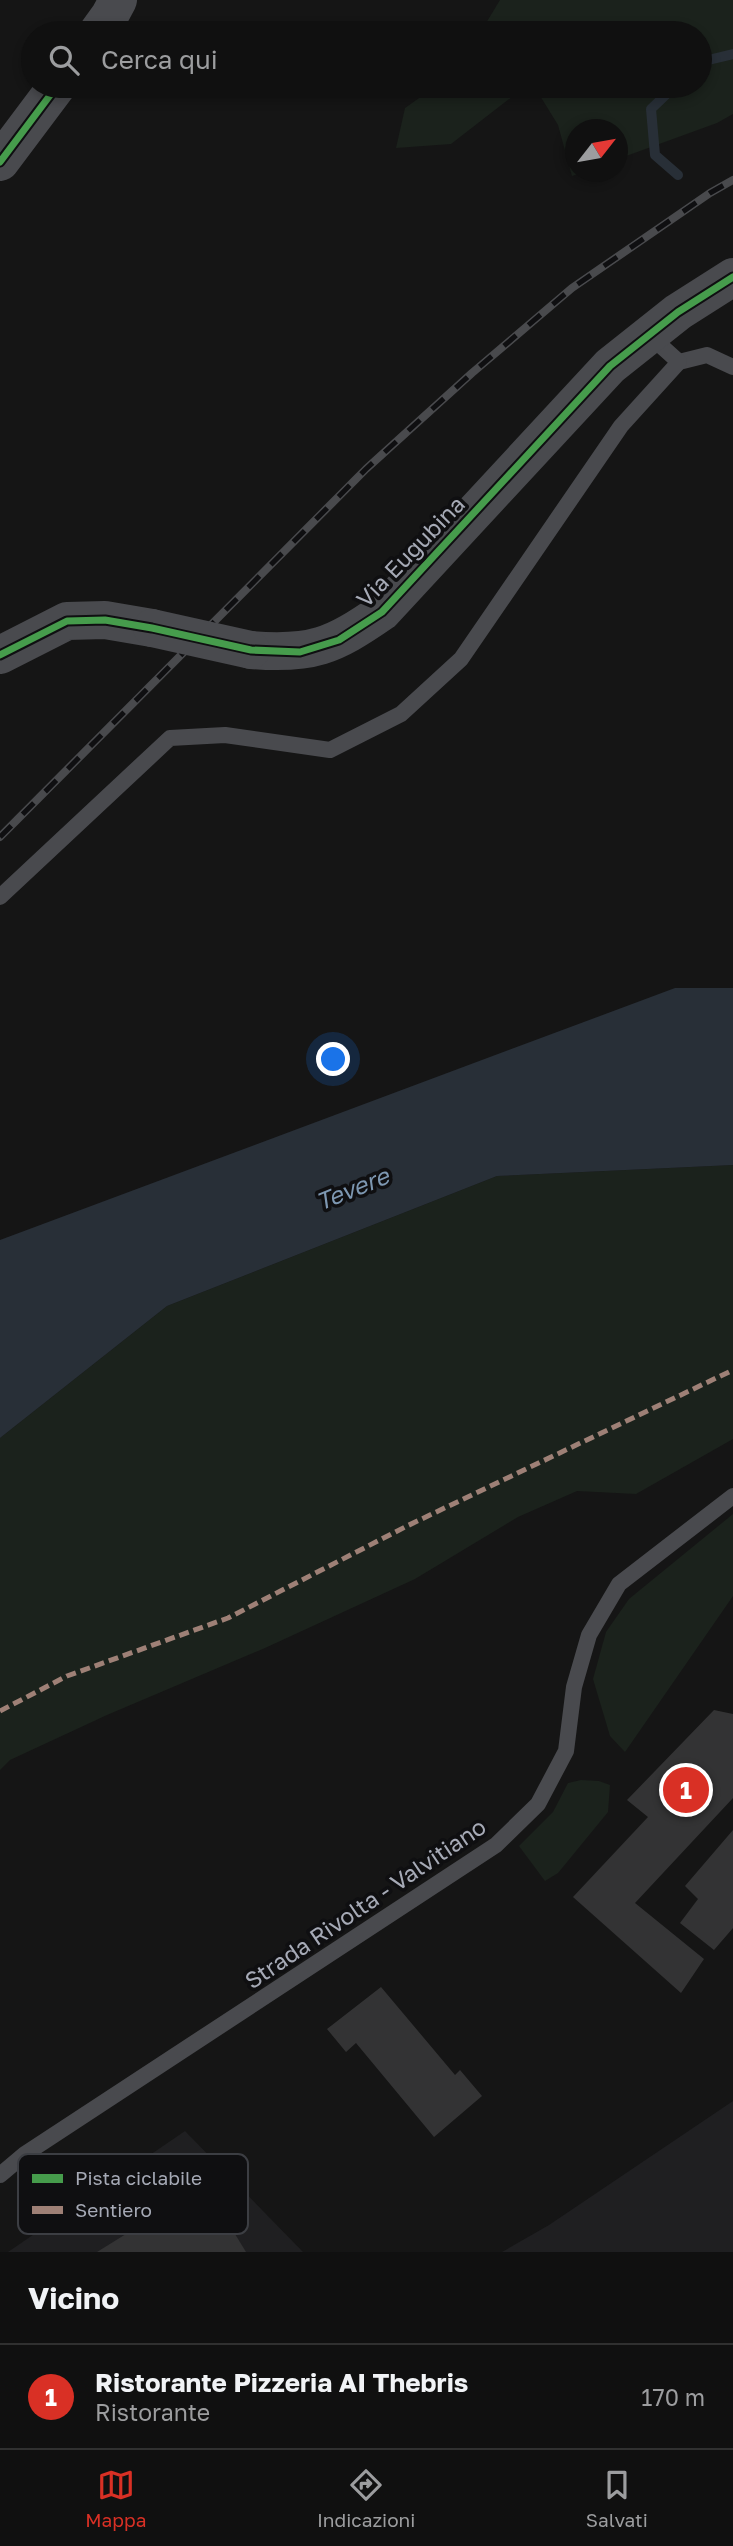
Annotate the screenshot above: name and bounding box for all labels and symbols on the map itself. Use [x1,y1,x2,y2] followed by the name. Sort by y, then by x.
[565,119,628,182] north arrow
[350,490,470,612] street label: Via Eugubina
[316,1042,350,1076] your location
[311,1160,395,1216] water label: Tevere
[663,1764,709,1816] pin: 1
[239,1812,491,1994] street label: Strada Rivolta - Valvitiano
[18,2154,248,2234] legend
[75,2166,202,2189] text: Pista ciclabile
[75,2198,152,2221] text: Sentiero

